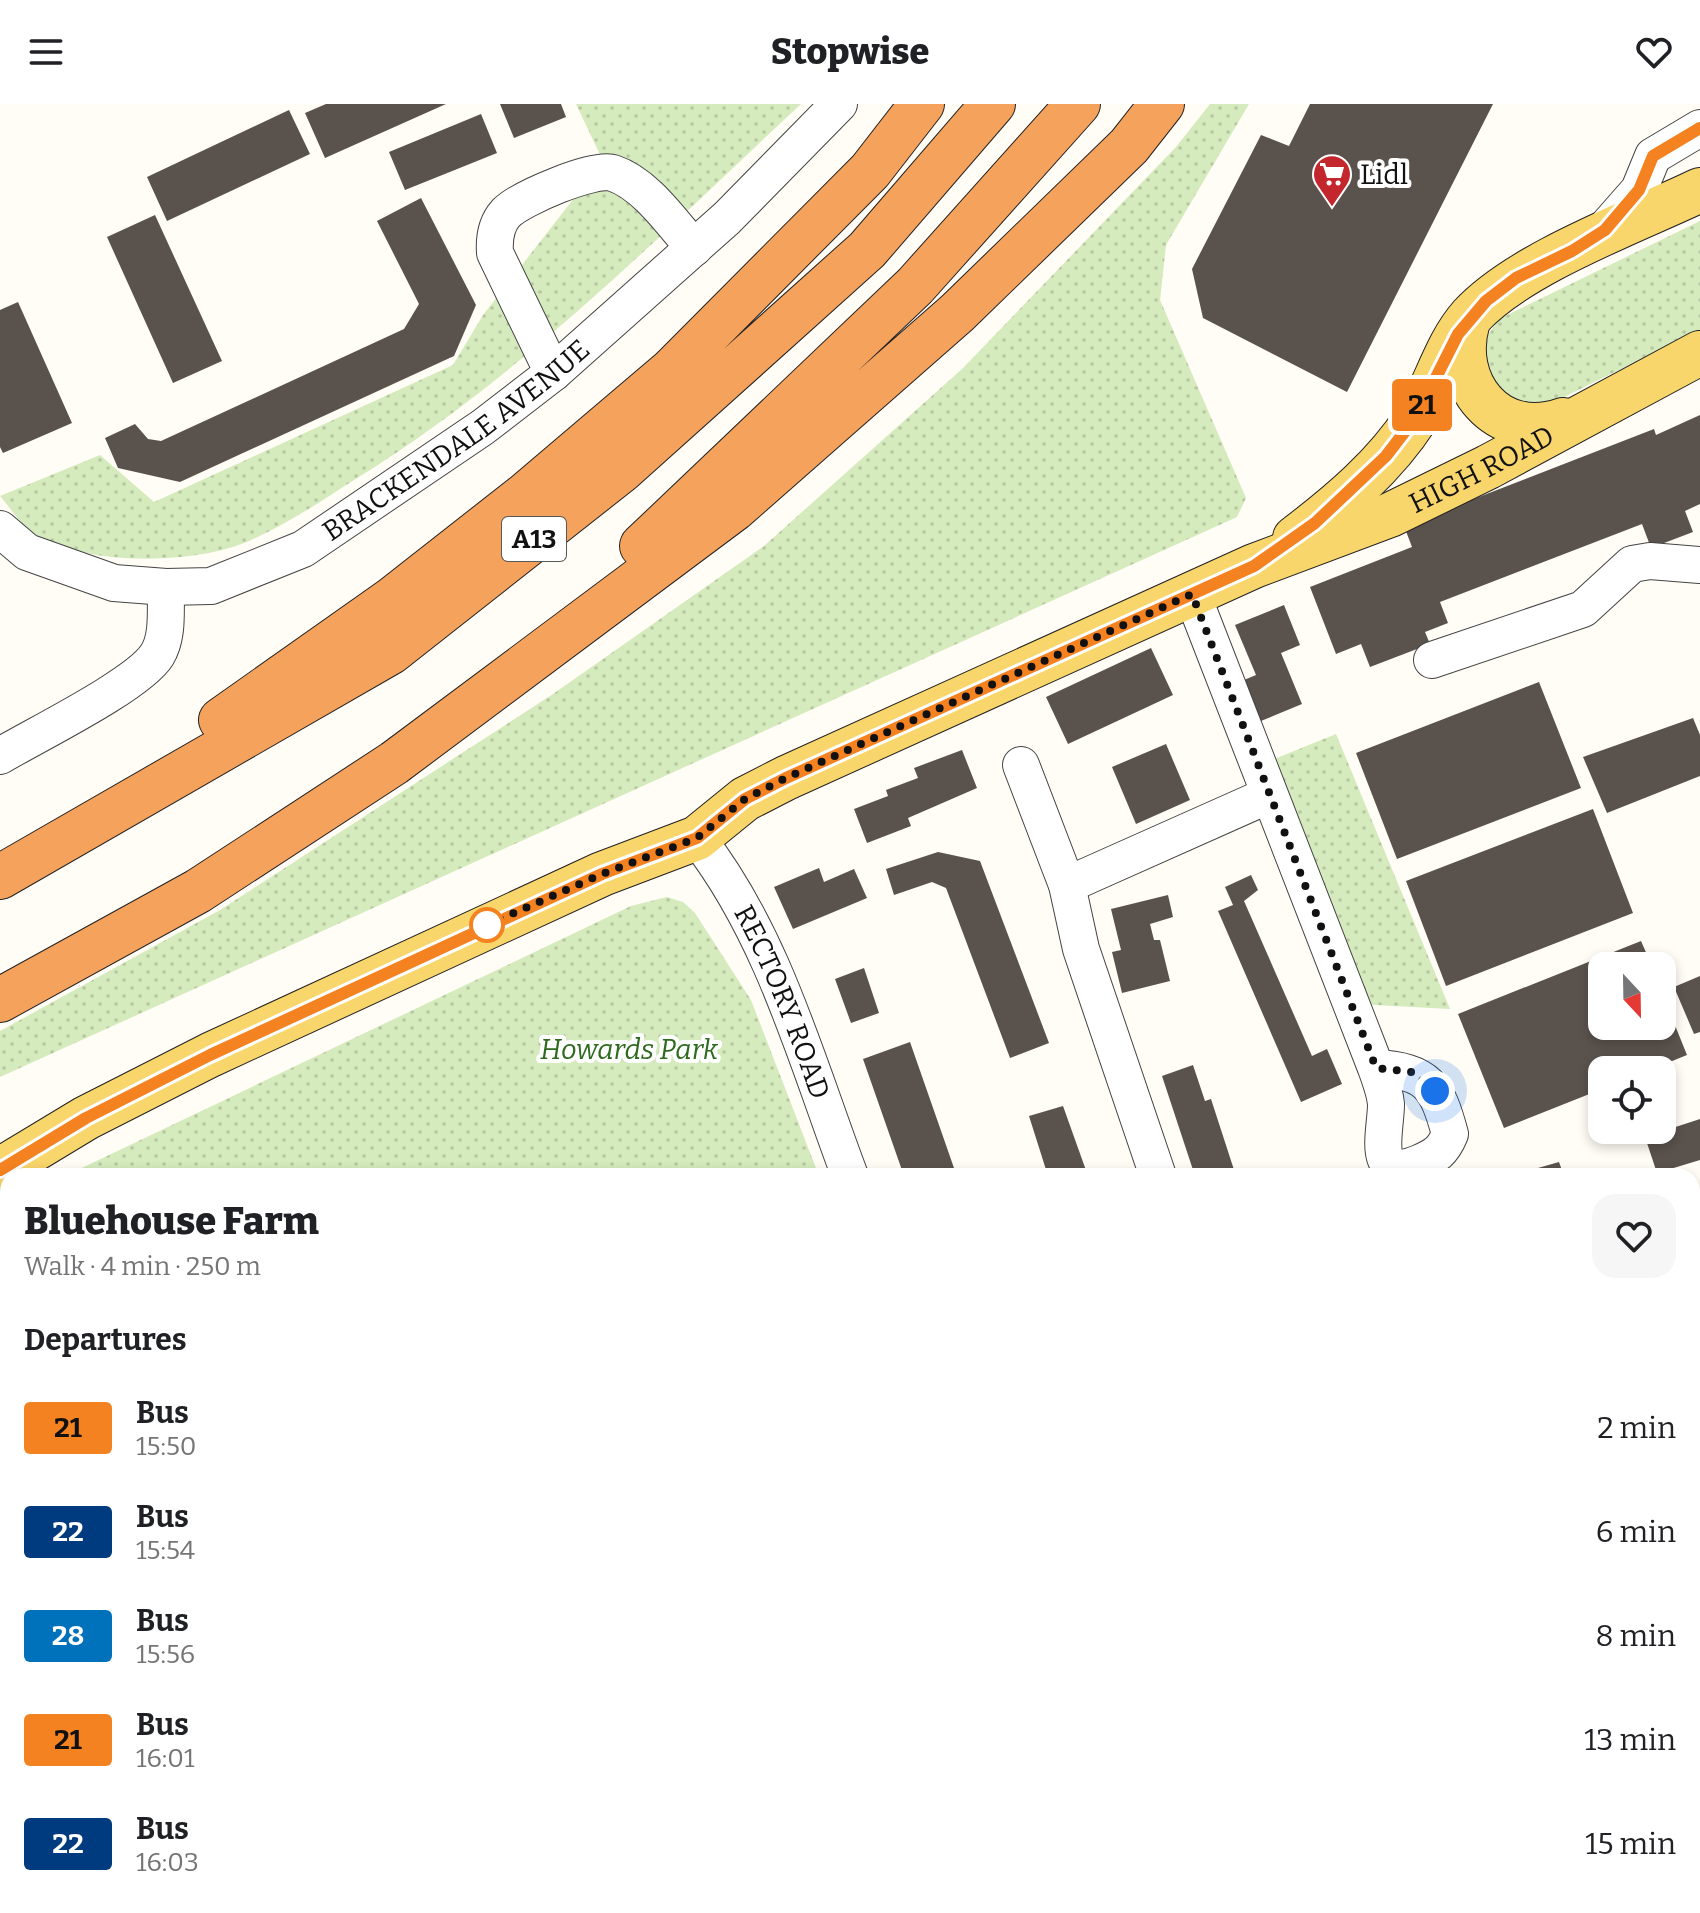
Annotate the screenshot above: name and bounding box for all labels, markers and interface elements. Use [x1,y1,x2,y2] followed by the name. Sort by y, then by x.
[24,30,68,74] icon: menu
[771,30,929,74] text: Stopwise
[1632,30,1676,74] icon: heart
[1311,153,1353,208] supermarket icon: Lidl
[1360,158,1408,191] place label: Lidl
[316,332,596,547] street label: BRACKENDALE AVENUE
[1386,379,1458,431] line badge: 21
[1408,388,1436,421] text: 21
[1404,418,1559,520] street label: HIGH ROAD
[502,517,566,561] road number: A13
[728,899,837,1103] street label: RECTORY ROAD
[470,908,504,942] unlabelled marker
[1588,952,1676,1040] north arrow
[1588,952,1676,1144] map controls
[540,1033,719,1066] park label: Howards Park
[1588,1056,1676,1144] button: locate
[1415,1071,1455,1111] your location
[1592,1194,1676,1278] button: heart
[24,1198,319,1244] text: Bluehouse Farm
[24,1251,261,1282] text: Walk · 4 min · 250 m
[24,1322,187,1358] text: Departures
[136,1395,189,1431] text: Bus
[1597,1410,1676,1446] text: 2 min
[54,1411,82,1444] text: 21
[136,1431,196,1462] text: 15:50
[136,1499,189,1535] text: Bus
[1596,1514,1676,1550] text: 6 min
[52,1515,84,1548] text: 22
[136,1535,195,1566] text: 15:54
[136,1603,189,1639] text: Bus
[1595,1618,1676,1654] text: 8 min
[52,1619,84,1652] text: 28
[136,1639,195,1670] text: 15:56
[136,1707,189,1743] text: Bus
[1584,1722,1676,1758] text: 13 min
[54,1723,82,1756] text: 21
[136,1743,194,1774] text: 16:01
[136,1811,189,1847] text: Bus
[1585,1826,1676,1862] text: 15 min
[52,1827,84,1860] text: 22
[136,1847,199,1878] text: 16:03

